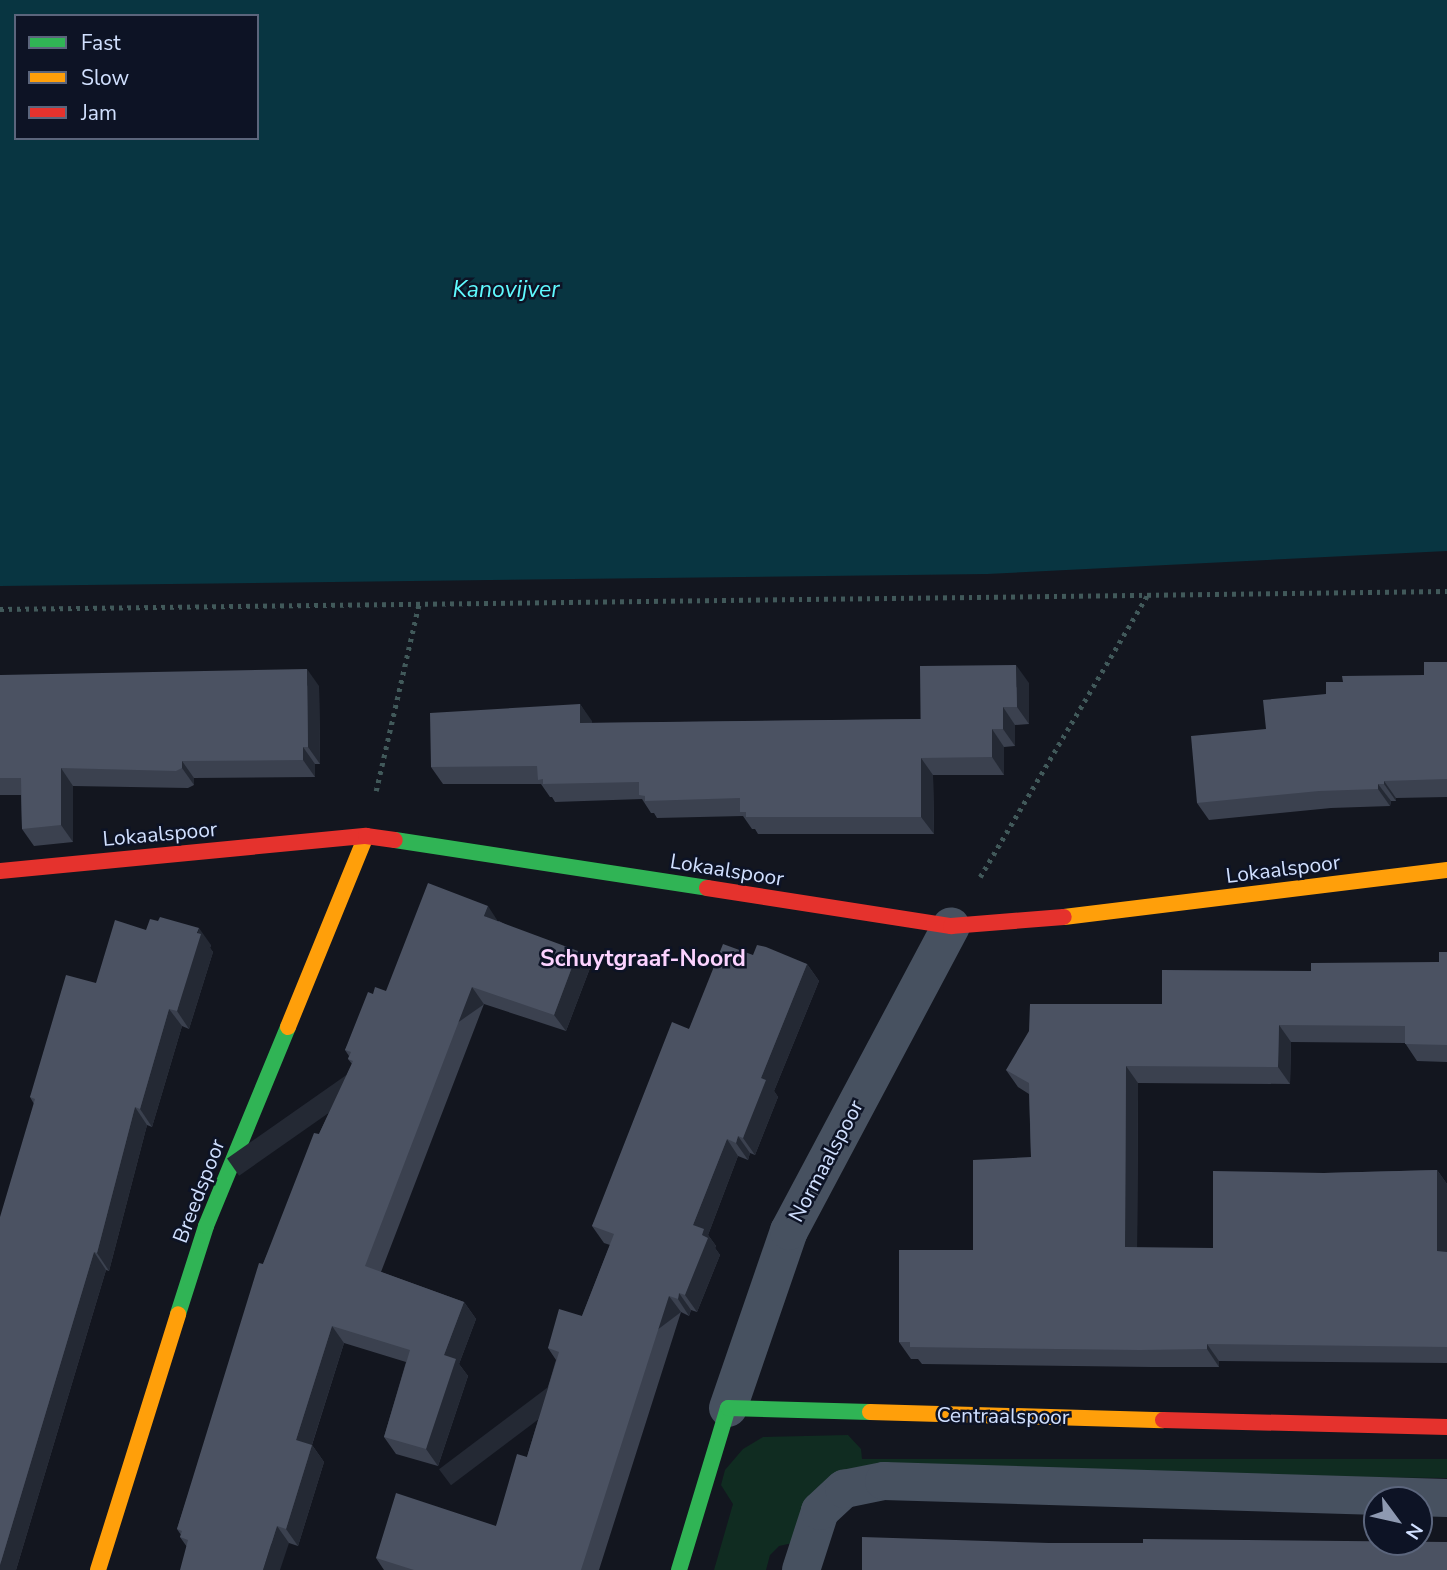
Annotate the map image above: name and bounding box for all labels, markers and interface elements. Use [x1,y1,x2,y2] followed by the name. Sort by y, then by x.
[14,14,259,140] legend
[81,29,121,57] text: Fast
[81,64,129,92] text: Slow
[81,99,117,127] text: Jam
[452,276,560,304] water label: Kanovijver
[102,816,218,852] street label: Lokaalspoor
[668,849,786,891] street label: Lokaalspoor
[1224,849,1342,889] street label: Lokaalspoor
[540,945,746,973] district label: Schuytgraaf-Noord
[783,1096,869,1226] street label: Normaalspoor
[168,1135,230,1247] street label: Breedspoor
[936,1402,1070,1430] street label: Centraalspoor
[1363,1486,1433,1556] north arrow
[1399,1518,1429,1544] text: N

